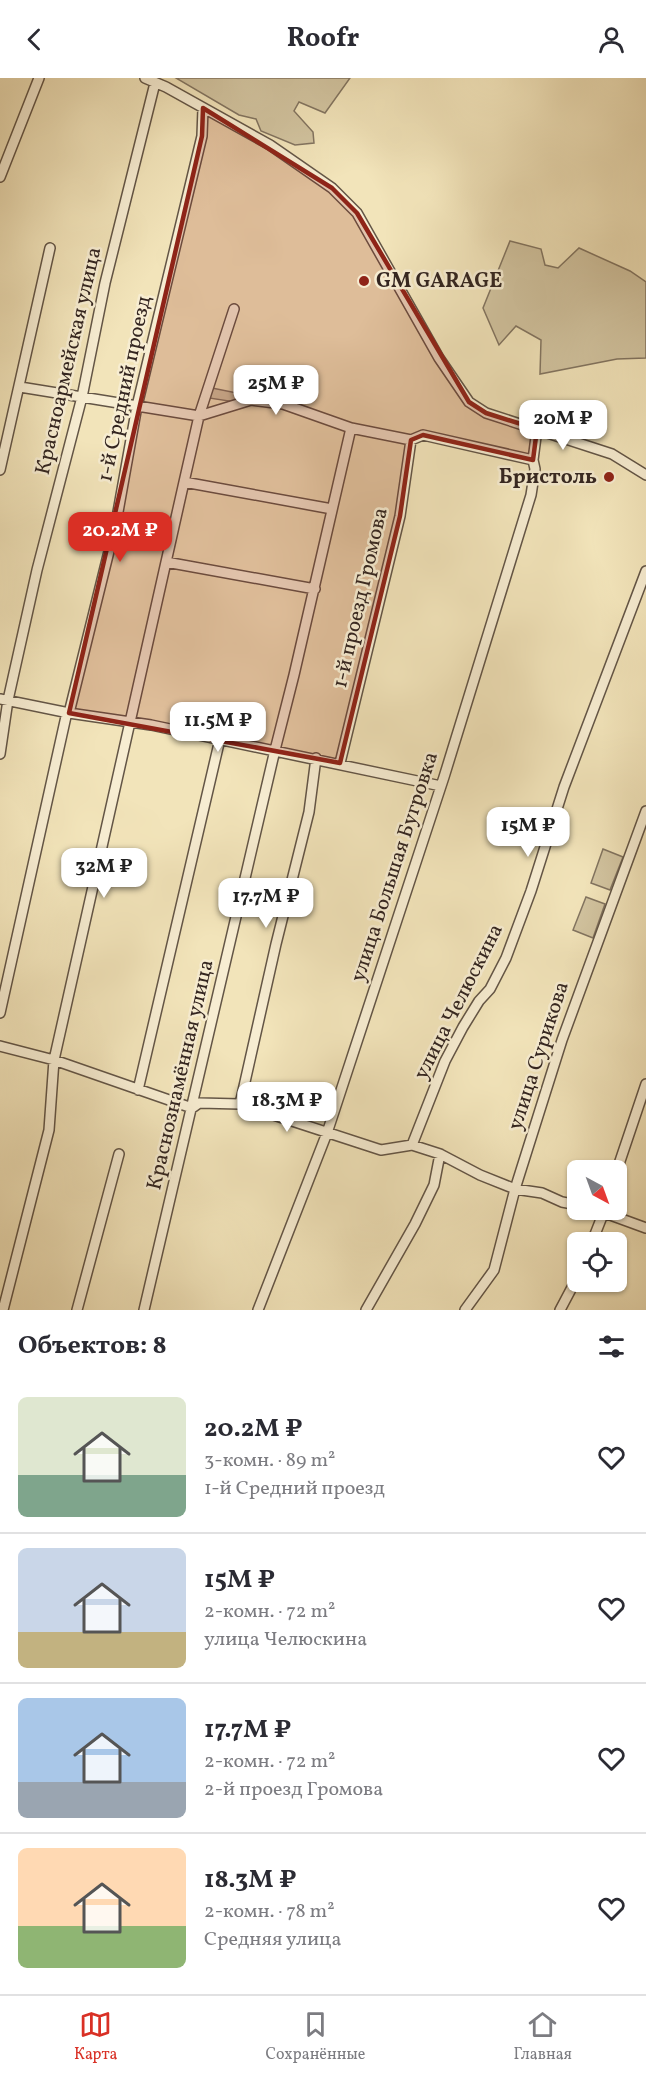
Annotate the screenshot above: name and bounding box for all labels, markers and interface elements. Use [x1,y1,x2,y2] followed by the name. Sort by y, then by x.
[287,20,359,58] text: Roofr
[18,23,51,56] icon: back
[595,23,628,56] icon: person
[29,244,109,478] street label: Красноармейская улица
[376,267,502,296] place label: GM GARAGE
[357,274,371,288] marker: GM GARAGE
[91,293,159,485] street label: 1-й Средний проезд
[234,365,318,416] pin: 25M ₽
[247,370,305,398] text: 25M ₽
[521,400,605,451] pin: 20M ₽
[533,405,593,433] text: 20M ₽
[499,463,597,492] place label: Бристоль
[602,470,616,484] marker: Бристоль
[326,505,396,691] street label: 1-й проезд Громова
[65,512,175,563] pin: 20.2M ₽
[82,517,158,545] text: 20.2M ₽
[163,702,273,753] pin: 11.5M ₽
[184,707,252,735] text: 11.5M ₽
[344,748,446,986] street label: улица Большая Бугровка
[486,807,570,858] pin: 15M ₽
[501,812,555,840] text: 15M ₽
[62,848,146,899] pin: 32M ₽
[75,853,133,881] text: 32M ₽
[211,878,321,929] pin: 17.7M ₽
[232,883,300,911] text: 17.7M ₽
[407,919,511,1085] street label: улица Челюскина
[140,957,222,1193] street label: Краснознамённая улица
[501,978,577,1134] street label: улица Сурикова
[232,1082,342,1133] pin: 18.3M ₽
[251,1087,323,1115] text: 18.3M ₽
[567,1160,627,1220] north arrow
[567,1160,627,1292] map controls
[567,1232,627,1292] button: locate
[18,1328,167,1364] text: Объектов: 8
[595,1330,628,1363] icon: filters
[204,1411,302,1447] text: 20.2M ₽
[66,1421,138,1493] icon: home
[595,1441,628,1474] icon: heart
[204,1447,336,1475] text: 3-комн. · 89 m²
[204,1475,385,1503] text: 1-й Средний проезд
[204,1562,275,1598] text: 15M ₽
[66,1572,138,1644] icon: home
[595,1592,628,1625] icon: heart
[204,1598,335,1626] text: 2-комн. · 72 m²
[204,1626,367,1654] text: улица Челюскина
[204,1712,291,1748] text: 17.7M ₽
[66,1722,138,1794] icon: home
[595,1742,628,1775] icon: heart
[204,1748,335,1776] text: 2-комн. · 72 m²
[204,1776,383,1804] text: 2-й проезд Громова
[204,1862,297,1898] text: 18.3M ₽
[66,1872,138,1944] icon: home
[595,1892,628,1925] icon: heart
[204,1898,335,1926] text: 2-комн. · 78 m²
[204,1926,341,1954] text: Средняя улица
[74,2008,117,2066] tab: Карта
[266,2008,365,2066] tab: Сохранённые
[513,2008,572,2066] tab: Главная

